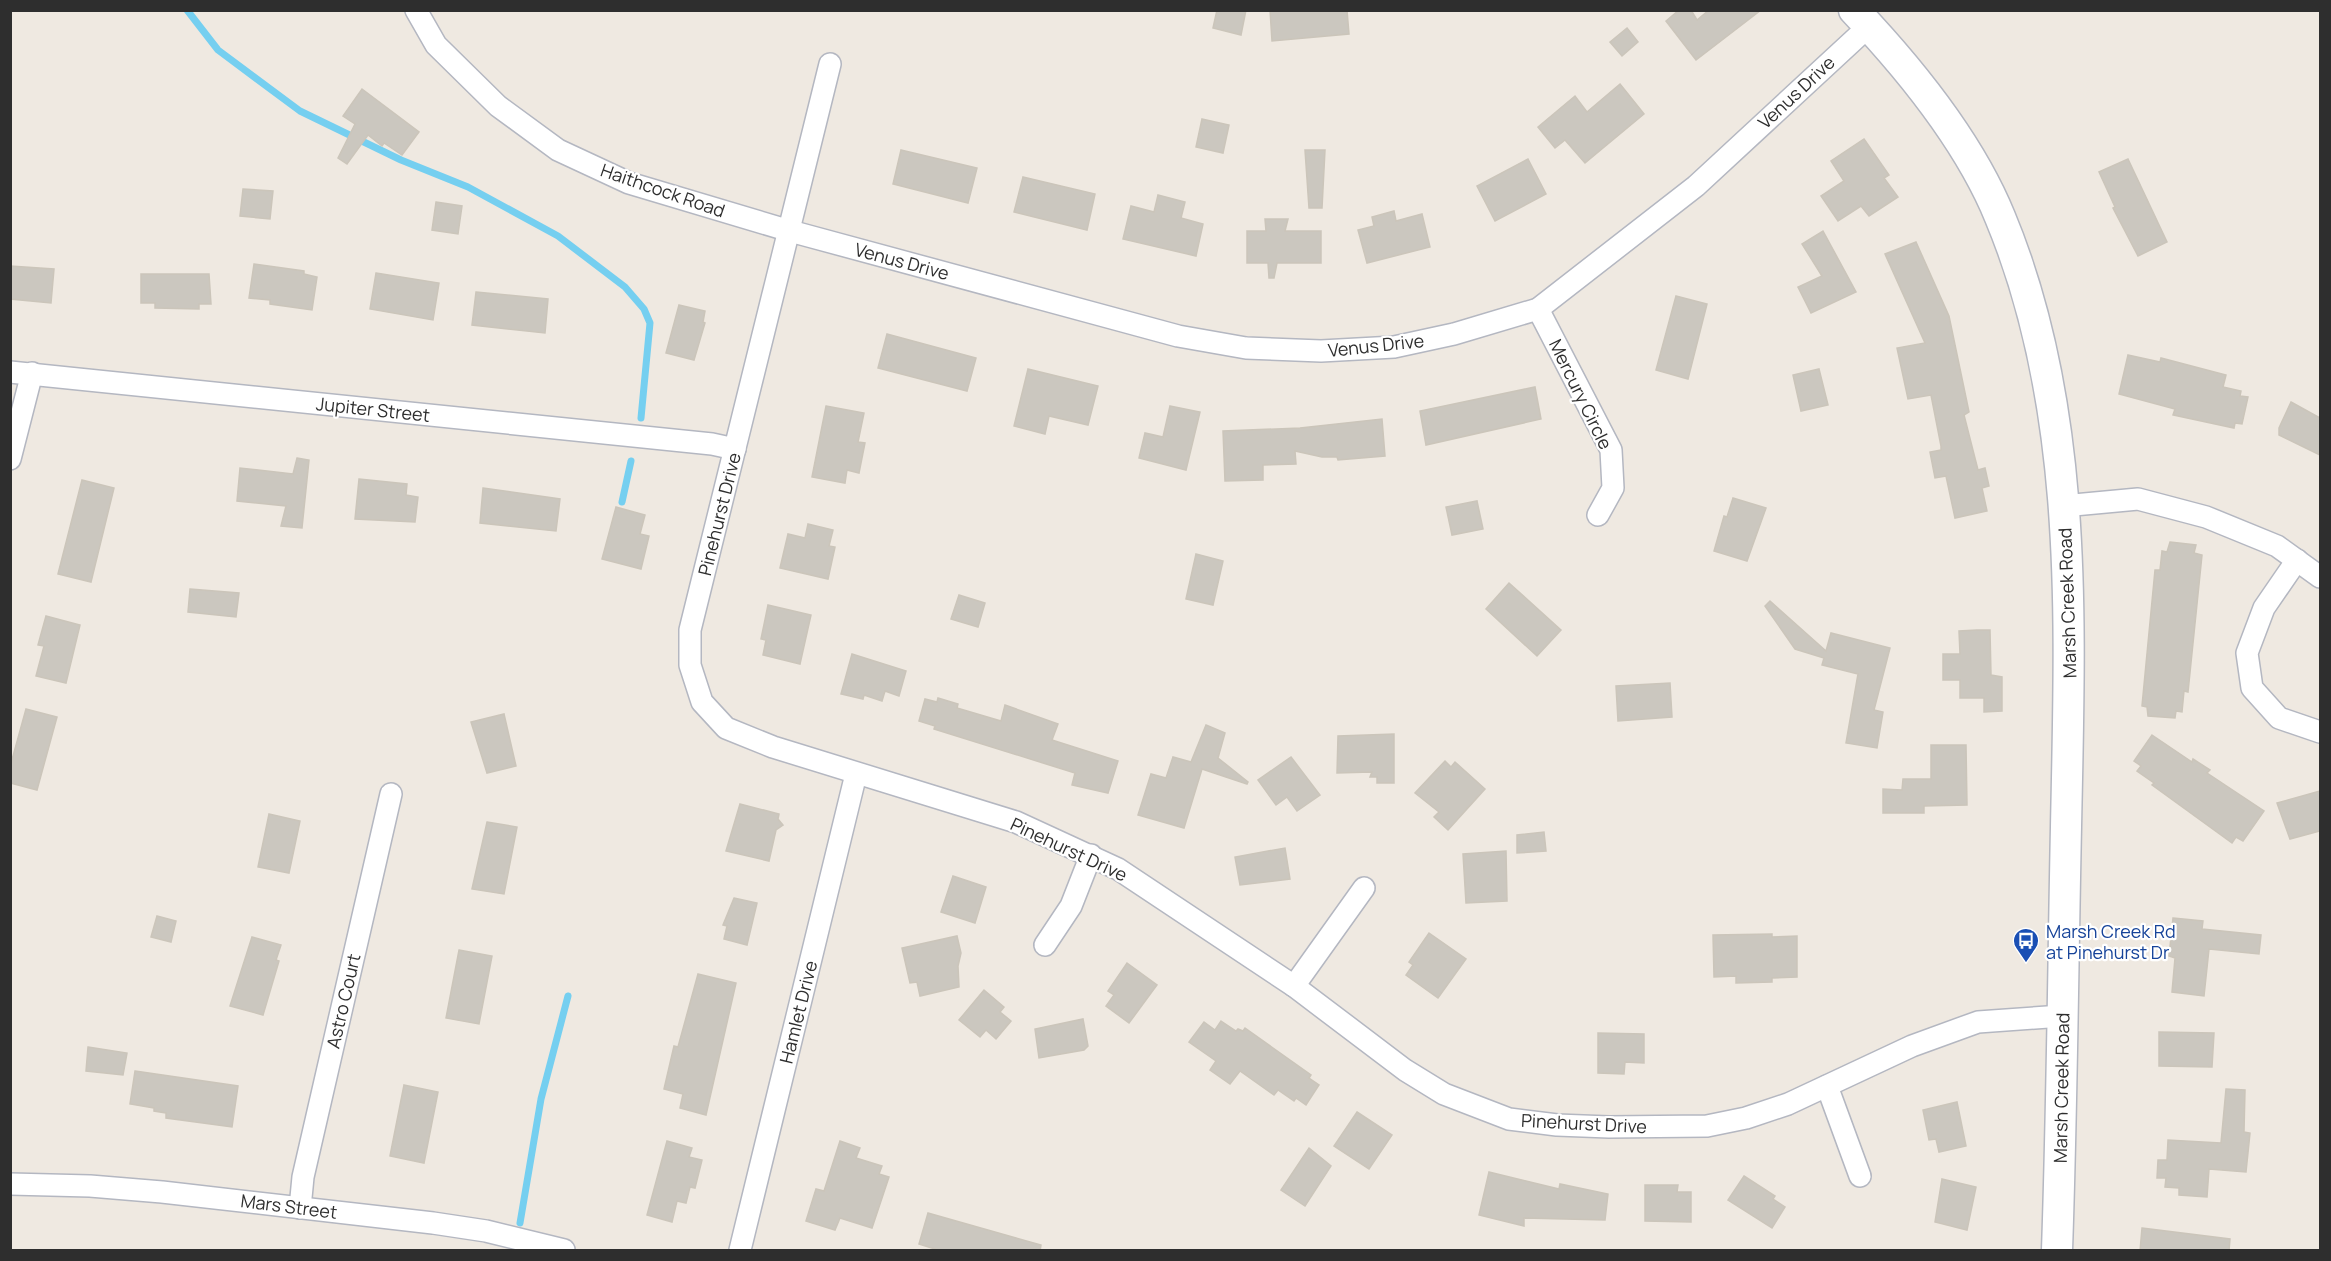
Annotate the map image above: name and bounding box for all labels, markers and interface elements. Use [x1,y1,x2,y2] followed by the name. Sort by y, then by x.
[1753,50,1839,134] street label: Venus Drive
[598,158,728,222] street label: Haithcock Road
[852,237,952,285] street label: Venus Drive
[1327,328,1425,362] street label: Venus Drive
[1544,335,1618,453] street label: Mercury Circle
[315,391,431,427] street label: Jupiter Street
[692,450,746,578] street label: Pinehurst Drive
[2052,527,2082,679] street label: Marsh Creek Road
[1007,811,1131,887] street label: Pinehurst Drive
[2046,919,2176,964] place label: Marsh Creek Rd at Pinehurst Dr
[2011,926,2041,964] bus stop icon: Marsh Creek Rd at Pinehurst Dr
[320,951,366,1051] street label: Astro Court
[774,958,822,1066] street label: Hamlet Drive
[2048,1013,2074,1163] street label: Marsh Creek Road
[1520,1108,1648,1138] street label: Pinehurst Drive
[239,1188,339,1224] street label: Mars Street

